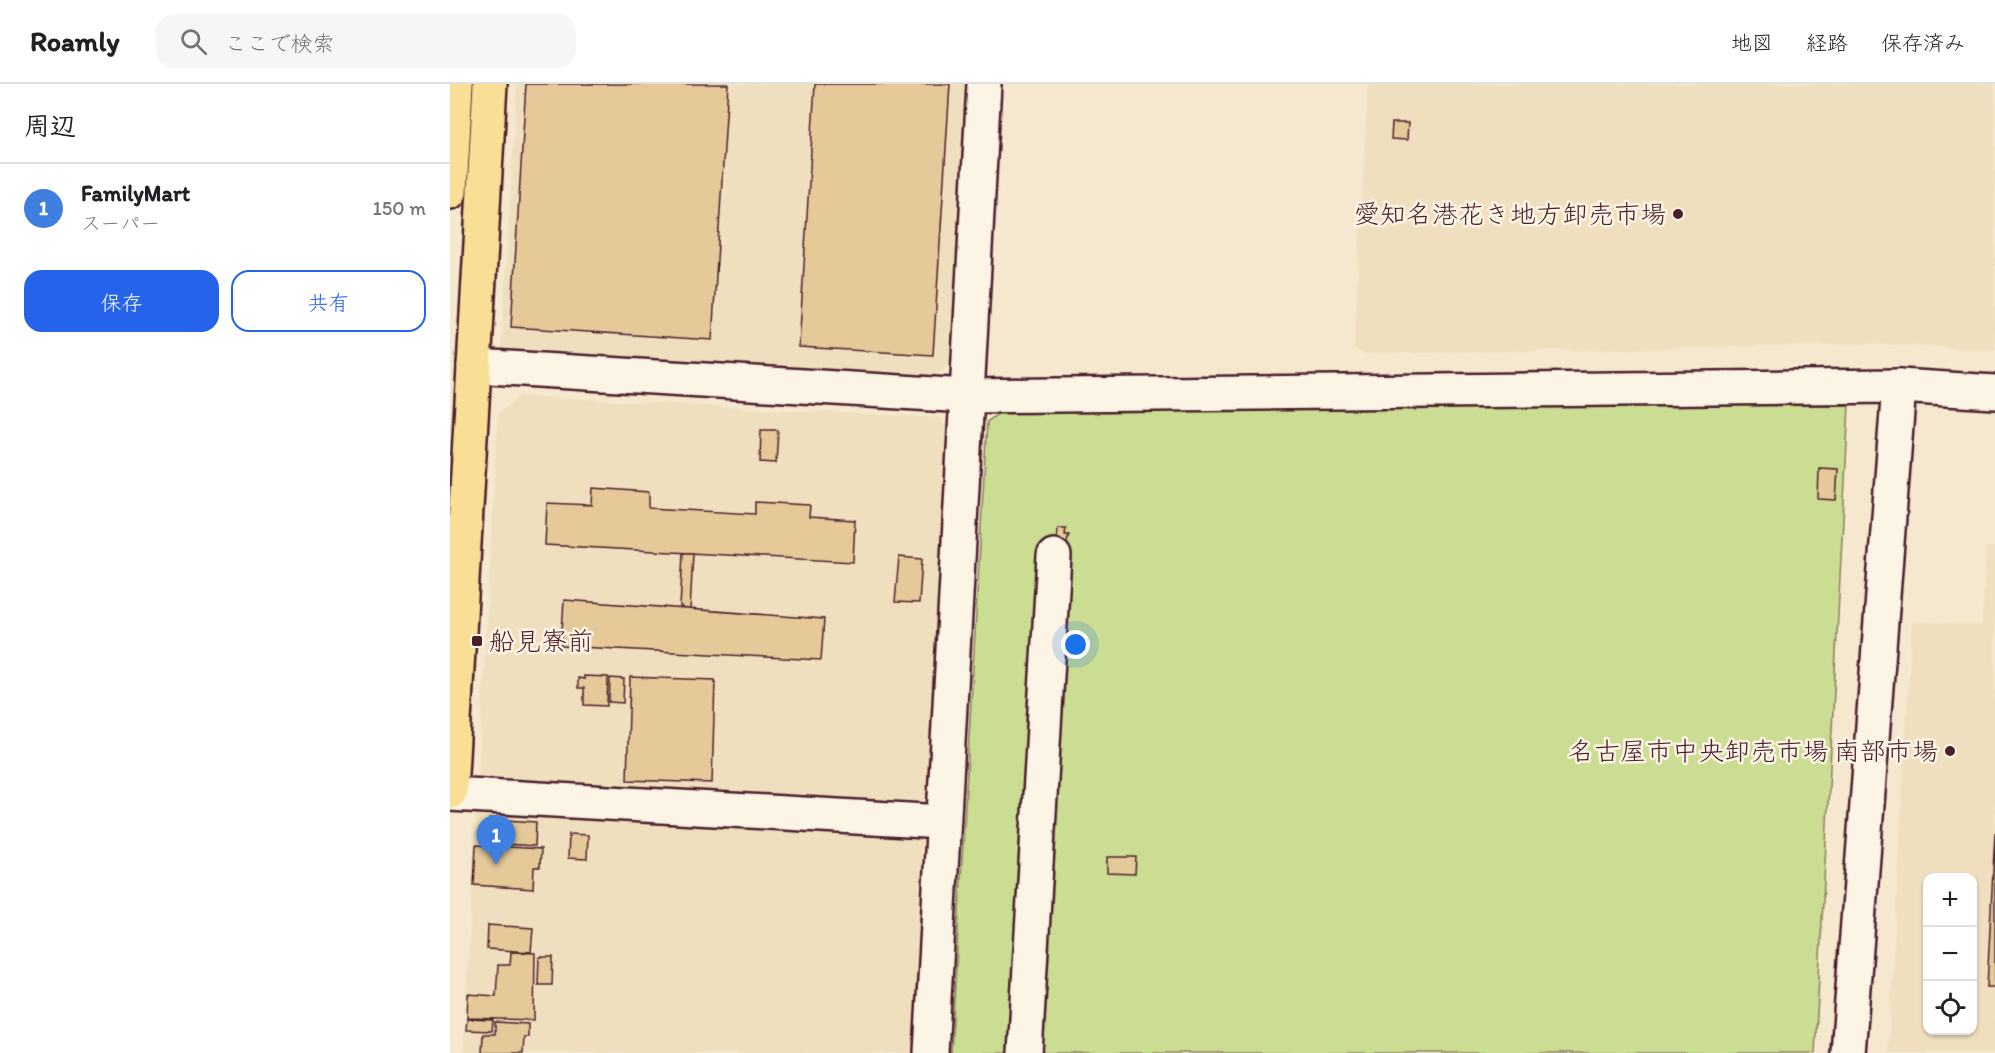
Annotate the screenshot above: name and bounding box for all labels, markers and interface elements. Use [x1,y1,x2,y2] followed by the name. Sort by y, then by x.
[156,14,576,68] search box
[30,24,120,58] text: Roamly
[177,25,210,58] icon: search
[225,30,335,57] text: ここで検索
[1731,30,1773,55] text: 地図
[1806,30,1848,55] text: 経路
[1881,30,1965,55] text: 保存済み
[24,110,76,142] text: 周辺
[81,180,190,207] text: FamilyMart
[39,196,48,220] text: 1
[373,196,426,220] text: 150 m
[1354,198,1666,230] place label: 愛知名港花き地方卸売市場
[1671,207,1685,221] marker: 愛知名港花き地方卸売市場
[81,211,160,235] text: スーパー
[24,270,219,332] button: 保存
[231,270,426,332] button: 共有
[489,625,593,657] place label: 船見寮前
[1061,630,1090,659] your location
[470,634,484,648] marker: 船見寮前
[1568,735,1938,767] place label: 名古屋市中央卸売市場 南部市場
[1943,744,1957,758] marker: 名古屋市中央卸売市場 南部市場
[476,816,516,865] pin: 1
[1923,873,1977,1035] map controls
[1923,873,1977,927] button: +
[1923,927,1977,981] button: −
[1923,981,1977,1035] button: locate

